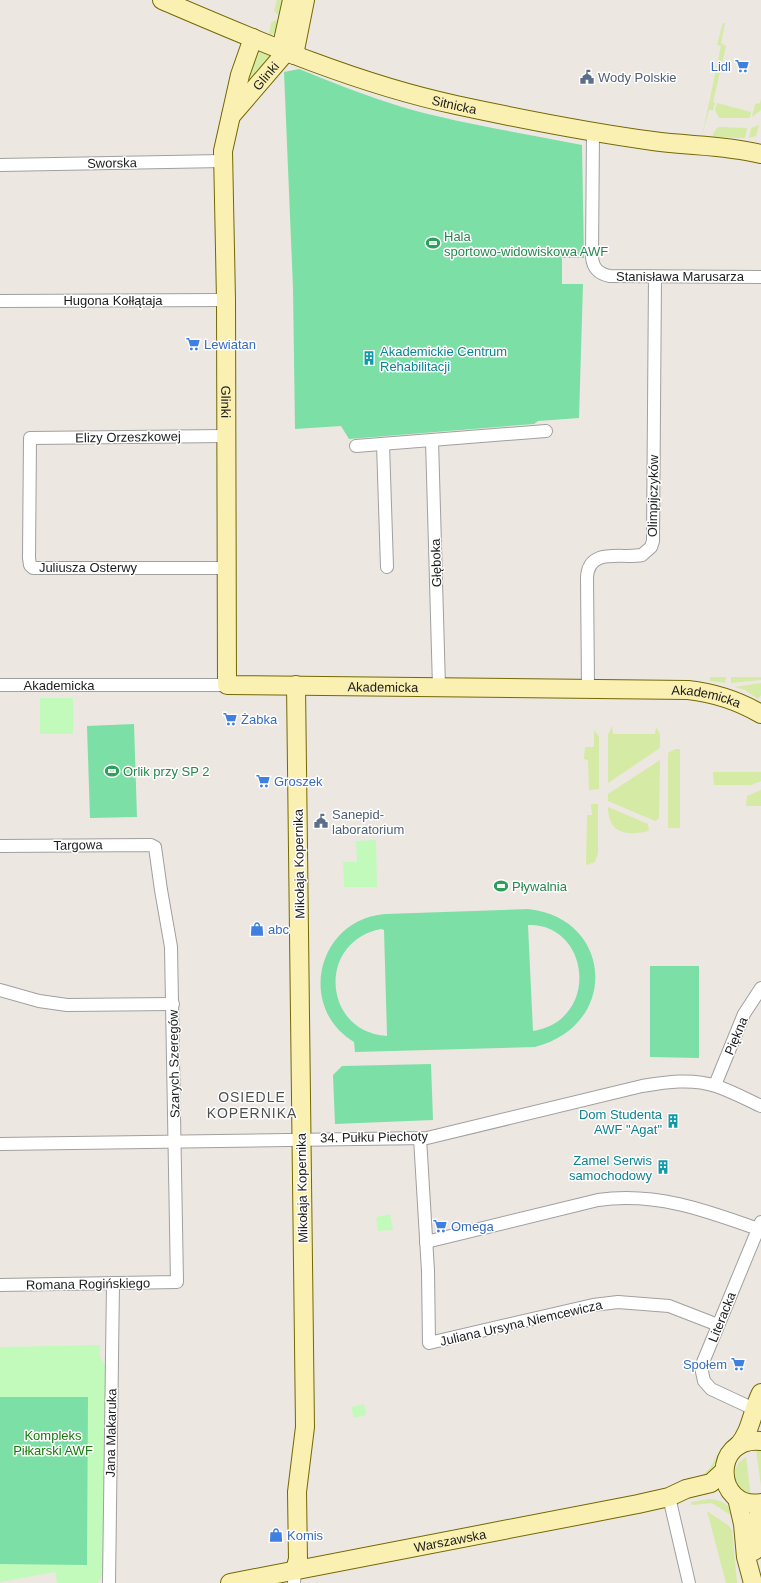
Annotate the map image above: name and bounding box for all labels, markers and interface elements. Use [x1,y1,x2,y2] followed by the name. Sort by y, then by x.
[249,58,282,93] street label: Glinki
[734,58,750,74] supermarket icon: Lidl
[711,59,731,74] place label: Lidl
[579,69,595,85] public building icon: Wody Polskie
[598,70,677,85] place label: Wody Polskie
[430,92,479,117] street label: Sitnicka
[87,155,138,171] street label: Sworska
[444,229,608,259] place label: Hala sportowo-widowiskowa AWF
[425,235,441,251] sports icon: Hala sportowo-widowiskowa AWF
[616,269,745,284] street label: Stanisława Marusarza
[63,293,163,308] street label: Hugona Kołłątaja
[185,336,201,352] supermarket icon: Lewiatan
[204,337,256,352] place label: Lewiatan
[380,344,507,374] place label: Akademickie Centrum Rehabilitacji
[361,350,377,366] building icon: Akademickie Centrum Rehabilitacji
[219,386,234,418] street label: Glinki
[75,429,181,445] street label: Elizy Orzeszkowej
[645,454,661,537] street label: Olimpijczyków
[428,538,444,587] street label: Głęboka
[39,560,138,575] street label: Juliusza Osterwy
[24,678,95,693] street label: Akademicka
[347,679,419,695] street label: Akademicka
[671,682,744,711] street label: Akademicka
[222,711,238,727] supermarket icon: Żabka
[241,712,278,727] place label: Żabka
[104,763,120,779] sports icon: Orlik przy SP 2
[123,764,209,779] place label: Orlik przy SP 2
[255,773,271,789] supermarket icon: Groszek
[274,774,323,789] place label: Groszek
[332,807,404,837] place label: Sanepid- laboratorium
[291,808,307,919] street label: Mikołaja Kopernika
[313,813,329,829] public building icon: Sanepid- laboratorium
[53,837,103,853] street label: Targowa
[493,878,509,894] sports icon: Pływalnia
[512,879,568,894] place label: Pływalnia
[249,921,265,937] shop icon: abc
[268,922,289,937] place label: abc
[166,1009,182,1118] street label: Szarych Szeregów
[721,1014,751,1057] street label: Piękna
[207,1089,297,1121] district label: OSIEDLE KOPERNIKA
[579,1107,663,1137] place label: Dom Studenta AWF "Agat"
[665,1113,681,1129] building icon: Dom Studenta AWF "Agat"
[320,1129,428,1145] street label: 34. Pułku Piechoty
[294,1132,310,1243] street label: Mikołaja Kopernika
[569,1153,652,1183] place label: Zamel Serwis samochodowy
[655,1159,671,1175] building icon: Zamel Serwis samochodowy
[432,1218,448,1234] supermarket icon: Omega
[451,1219,494,1234] place label: Omega
[26,1275,150,1293] street label: Romana Rogińskiego
[705,1289,739,1344] street label: Literacka
[438,1297,604,1349] street label: Juliana Ursyna Niemcewicza
[730,1356,746,1372] supermarket icon: Społem
[683,1357,727,1372] place label: Społem
[103,1388,119,1478] street label: Jana Makaruka
[13,1428,93,1458] park label: Kompleks Piłkarski AWF
[413,1526,488,1555] street label: Warszawska
[268,1527,284,1543] shop icon: Komis
[287,1528,324,1543] place label: Komis

